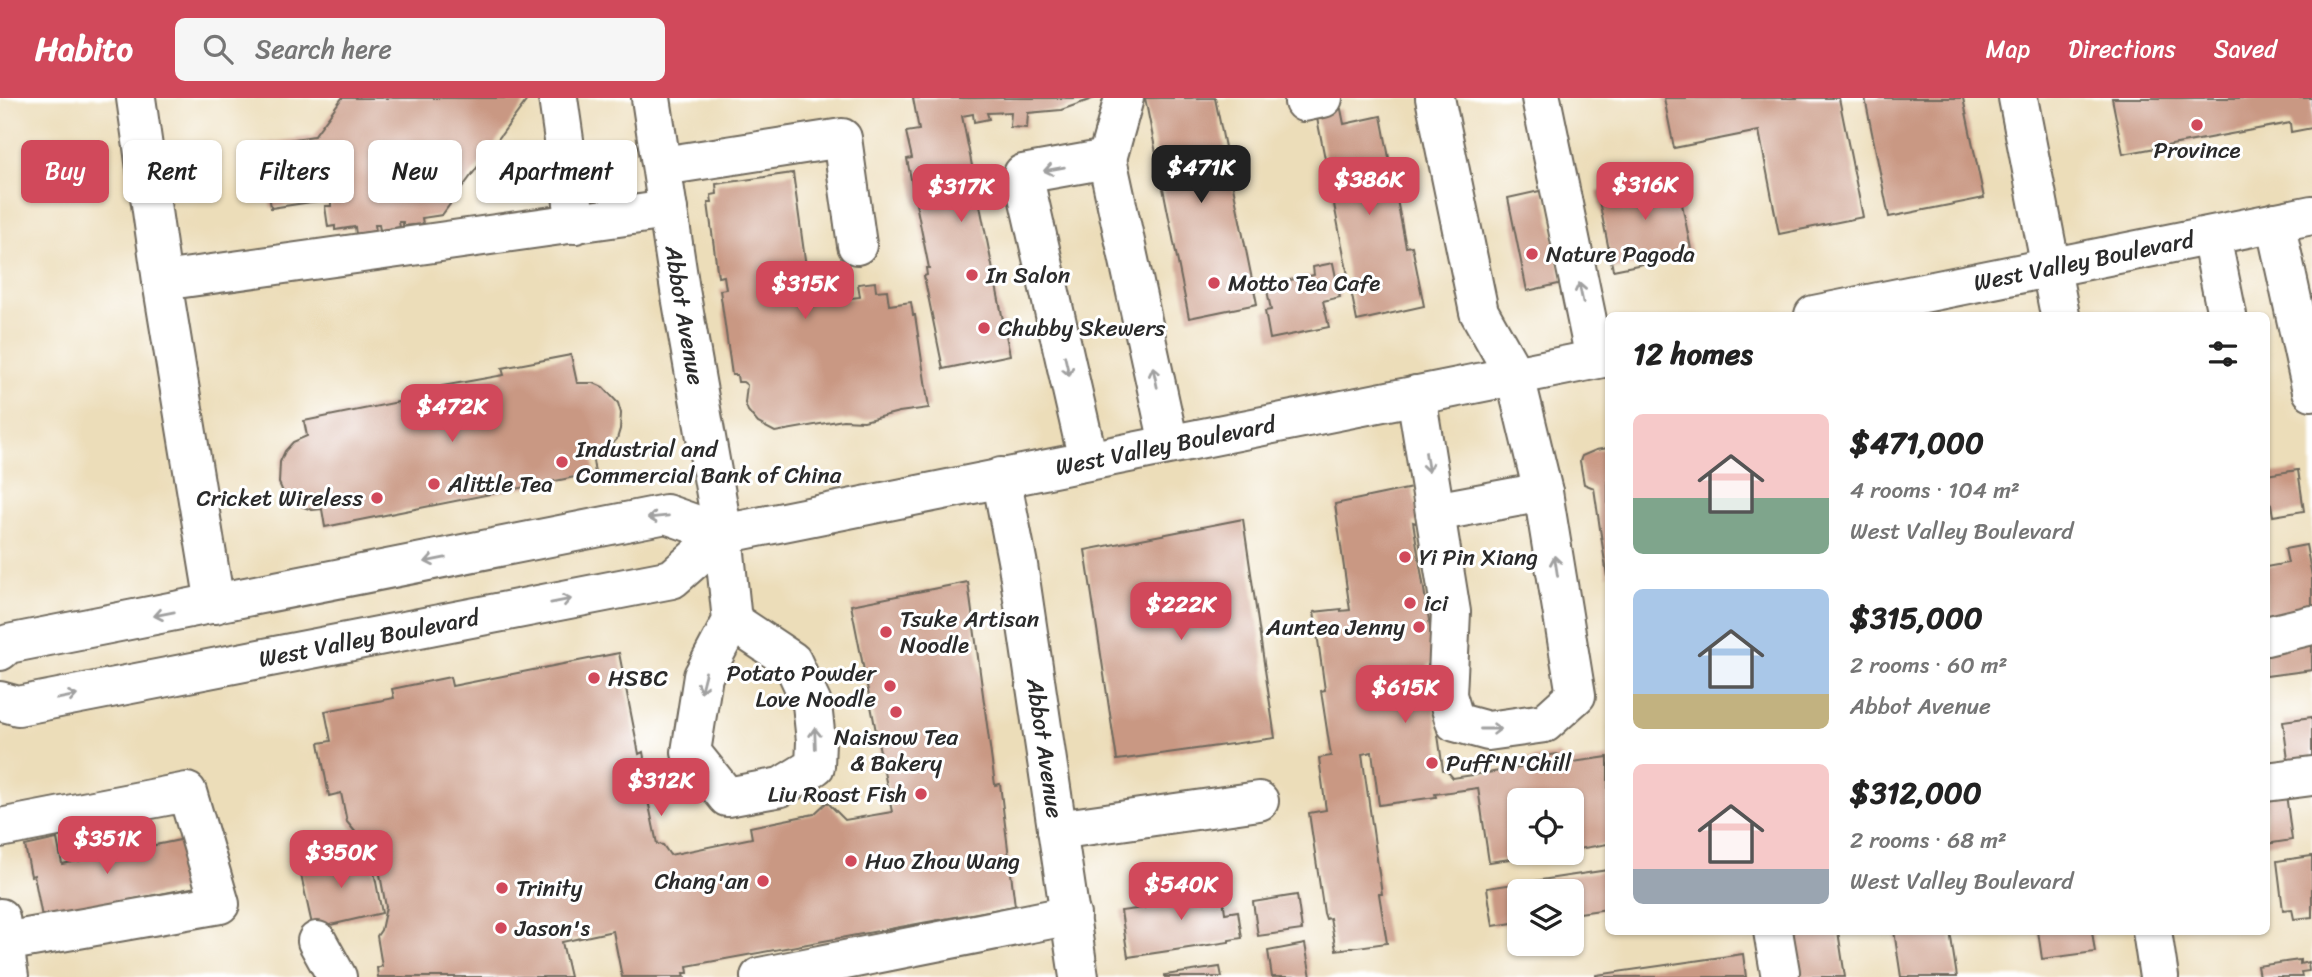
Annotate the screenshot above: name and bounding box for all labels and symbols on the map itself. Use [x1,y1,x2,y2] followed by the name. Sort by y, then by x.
[2189,117,2205,133] marker: Province
[2153,130,2241,171] place label: Province
[1152,146,1250,205] pin: $471K
[1320,158,1418,217] pin: $386K
[1596,162,1694,222] pin: $316K
[1043,163,1066,176] one-way arrow
[912,164,1010,224] pin: $317K
[1970,219,2199,303] street label: West Valley Boulevard
[1546,234,1695,275] place label: Nature Pagoda
[652,242,716,389] street label: Abbot Avenue
[1524,246,1540,262] marker: Nature Pagoda
[985,255,1071,296] place label: In Salon
[756,262,854,321] pin: $315K
[1228,263,1380,304] place label: Motto Tea Cafe
[964,267,980,283] marker: In Salon
[1206,275,1222,291] marker: Motto Tea Cafe
[1574,282,1587,305] one-way arrow
[998,308,1166,349] place label: Chubby Skewers
[976,320,992,336] marker: Chubby Skewers
[1060,354,1074,377] one-way arrow
[1147,366,1161,389] one-way arrow
[403,384,501,444] pin: $472K
[1052,404,1281,488] street label: West Valley Boulevard
[575,429,842,496] place label: Industrial and Commercial Bank of China
[1421,450,1434,473] one-way arrow
[554,454,570,470] marker: Industrial and Commercial Bank of China
[447,464,553,505] place label: Alittle Tea
[426,476,442,492] marker: Alittle Tea
[196,478,363,519] place label: Cricket Wireless
[369,490,385,506] marker: Cricket Wireless
[647,510,670,523] one-way arrow
[1419,537,1538,578] place label: Yi Pin Xiang
[1397,549,1413,565] marker: Yi Pin Xiang
[424,554,447,567] one-way arrow
[1549,555,1562,577] one-way arrow
[1132,582,1230,642] pin: $222K
[1424,583,1449,624] place label: ici
[549,593,572,607] one-way arrow
[1402,595,1418,611] marker: ici
[255,597,484,680] street label: West Valley Boulevard
[900,599,1040,666] place label: Tsuke Artisan Noodle
[1265,607,1405,648] place label: Auntea Jenny
[153,608,176,621] one-way arrow
[1411,619,1427,635] marker: Auntea Jenny
[878,624,894,640] marker: Tsuke Artisan Noodle
[726,653,878,720] place label: Potato Powder Love Noodle
[608,658,668,699] place label: HSBC
[1356,666,1454,725] pin: $615K
[586,670,602,686] marker: HSBC
[696,670,709,692] one-way arrow
[1014,675,1075,821] street label: Abbot Avenue
[882,678,898,694] marker: Potato Powder Love Noodle
[55,690,78,703] one-way arrow
[888,704,904,720] marker: Naisnow Tea & Bakery
[834,717,959,784] place label: Naisnow Tea & Bakery
[1479,722,1502,736] one-way arrow
[808,727,821,750] one-way arrow
[1446,743,1572,784] place label: Puff'N'Chill
[1424,755,1440,771] marker: Puff'N'Chill
[612,758,710,818] pin: $312K
[768,774,907,815] place label: Liu Roast Fish
[913,786,929,802] marker: Liu Roast Fish
[58,816,156,876] pin: $351K
[292,830,390,890] pin: $350K
[865,841,1020,882] place label: Huo Zhou Wang
[843,853,859,869] marker: Huo Zhou Wang
[654,861,749,902] place label: Chang'an
[1132,862,1230,922] pin: $540K
[516,868,583,909] place label: Trinity
[755,873,771,889] marker: Chang'an
[494,880,510,896] marker: Trinity
[514,908,591,949] place label: Jason's
[493,920,509,936] marker: Jason's

